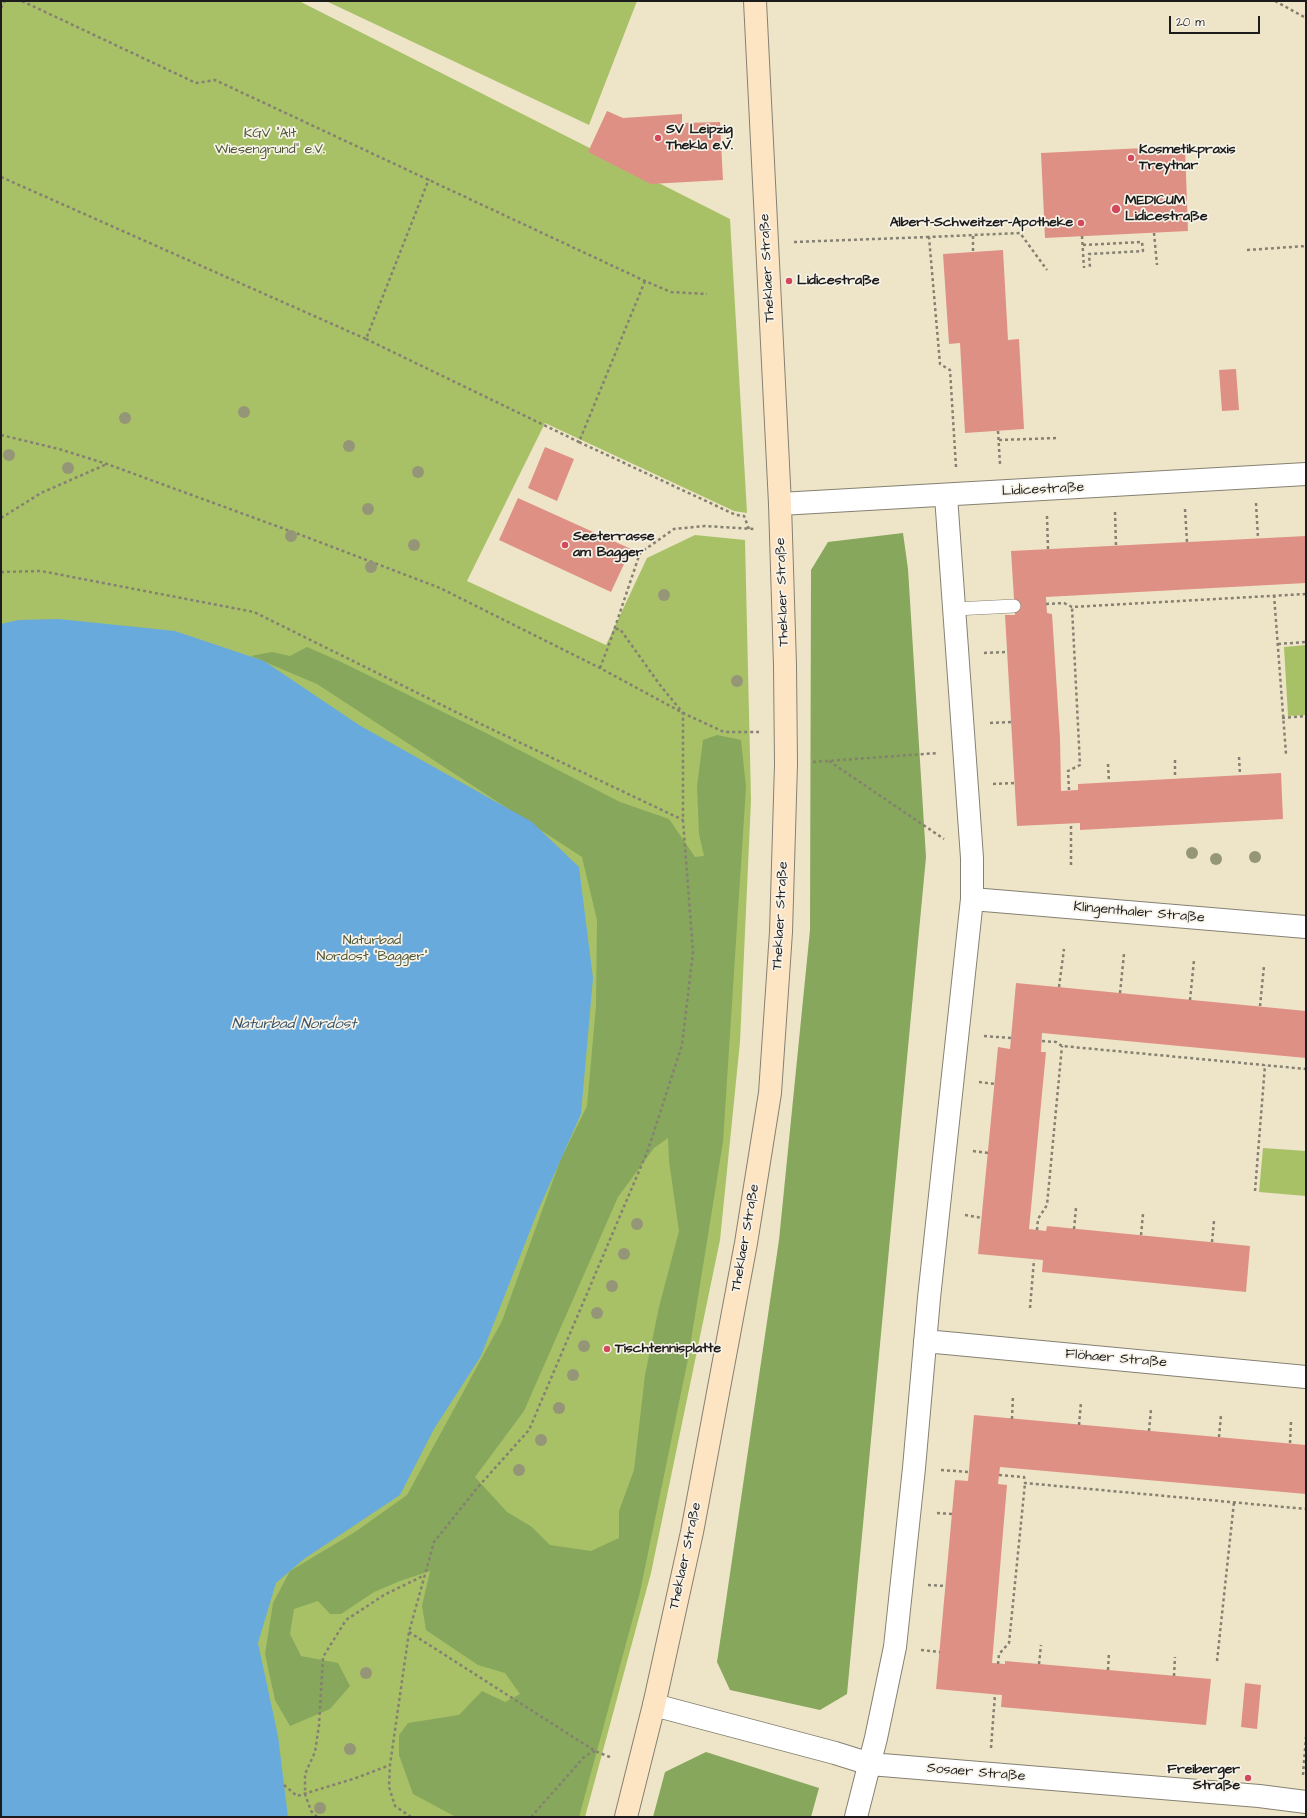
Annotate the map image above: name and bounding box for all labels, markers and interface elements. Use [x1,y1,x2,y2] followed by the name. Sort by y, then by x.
[1171,8,1262,34] scale bar
[1176,14,1205,31] text: 20 m
[666,122,733,154] place label: SV Leipzig Thekla e.V.
[215,126,325,158] park label: KGV "Alt Wiesengrund" e.V.
[653,133,663,143] marker: SV Leipzig Thekla e.V.
[1139,142,1236,174] place label: Kosmetikpraxis Treytnar
[1126,153,1136,163] marker: Kosmetikpraxis Treytnar
[1125,193,1208,226] place label: MEDICUM Lidicestraße
[1110,203,1122,215] marker: MEDICUM Lidicestraße
[757,213,779,323] street label: Theklaer Straße
[890,215,1073,231] place label: Albert-Schweitzer-Apotheke
[1076,218,1086,228] marker: Albert-Schweitzer-Apotheke
[797,273,880,289] place label: Lidicestraße
[784,276,794,286] marker: Lidicestraße
[1001,479,1085,501] street label: Lidicestraße
[573,529,655,562] place label: Seeterrasse am Bagger
[773,537,793,647] street label: Theklaer Straße
[560,540,570,550] marker: Seeterrasse am Bagger
[770,861,792,971] street label: Theklaer Straße
[1073,899,1205,927] street label: Klingenthaler Straße
[316,933,428,966] park label: Naturbad Nordost "Bagger"
[232,1016,356,1034] water label: Naturbad Nordost
[728,1183,764,1293] street label: Theklaer Straße
[615,1341,721,1357] place label: Tischtennisplatte
[602,1344,612,1354] marker: Tischtennisplatte
[1065,1346,1167,1372] street label: Flöhaer Straße
[666,1501,706,1611] street label: Theklaer Straße
[926,1760,1026,1786] street label: Sosaer Straße
[1167,1762,1240,1794] place label: Freiberger Straße
[1243,1773,1253,1783] marker: Freiberger Straße

